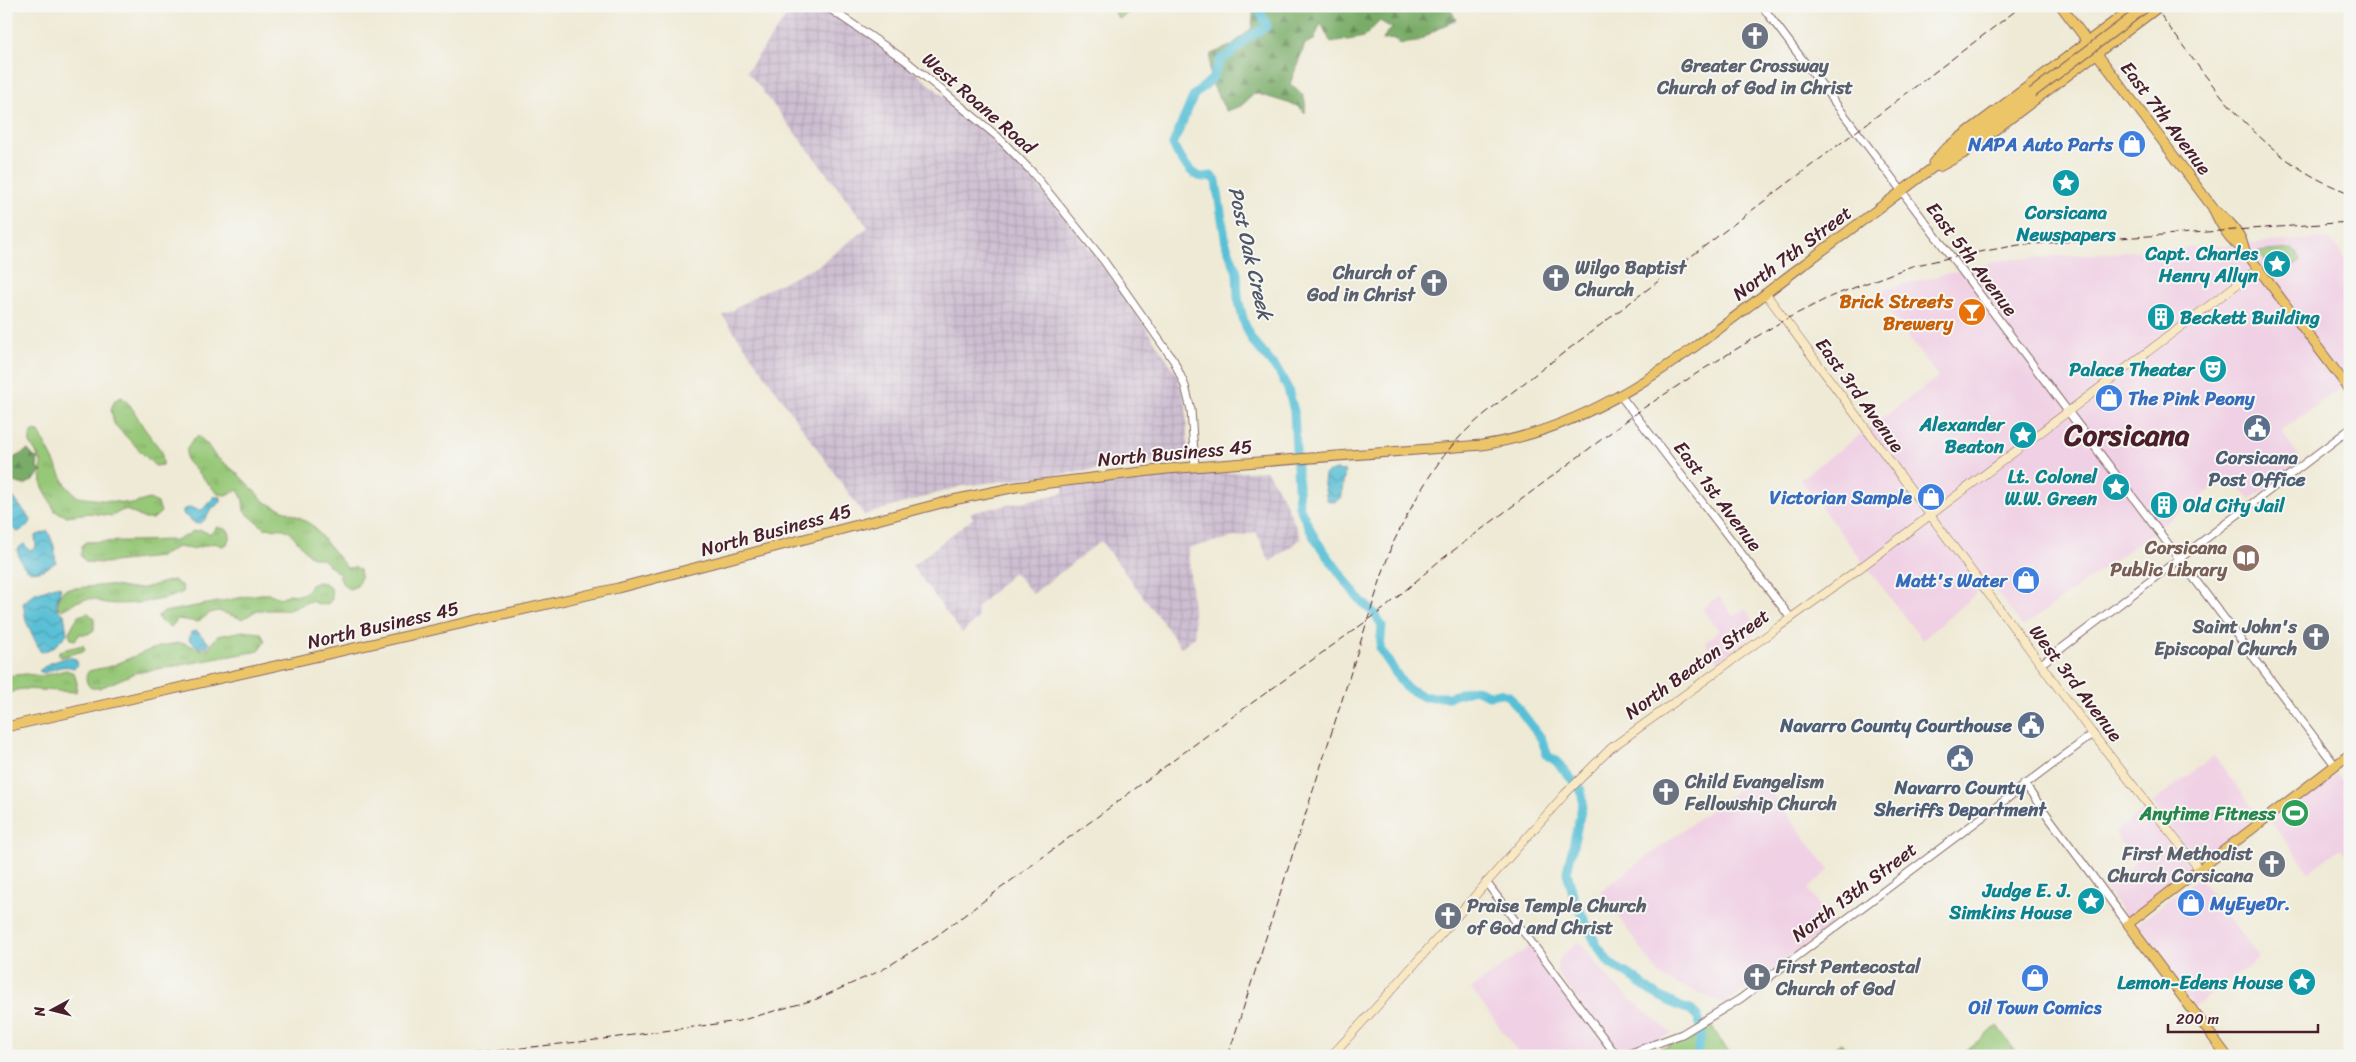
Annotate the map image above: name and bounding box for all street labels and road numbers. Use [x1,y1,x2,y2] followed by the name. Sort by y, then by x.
[914,44,1045,164] street label: West Roane Road
[2112,54,2220,182] street label: East 7th Avenue
[1918,194,2026,324] street label: East 5th Avenue
[1725,197,1859,309] street label: North 7th Street
[1807,330,1913,460] street label: East 3rd Avenue
[1096,430,1254,476] street label: North Business 45
[1665,433,1771,559] street label: East 1st Avenue
[697,494,856,566] street label: North Business 45
[304,591,463,659] street label: North Business 45
[1617,600,1777,728] street label: North Beaton Street
[2021,617,2131,749] street label: West 3rd Avenue
[1784,833,1924,951] street label: North 13th Street

